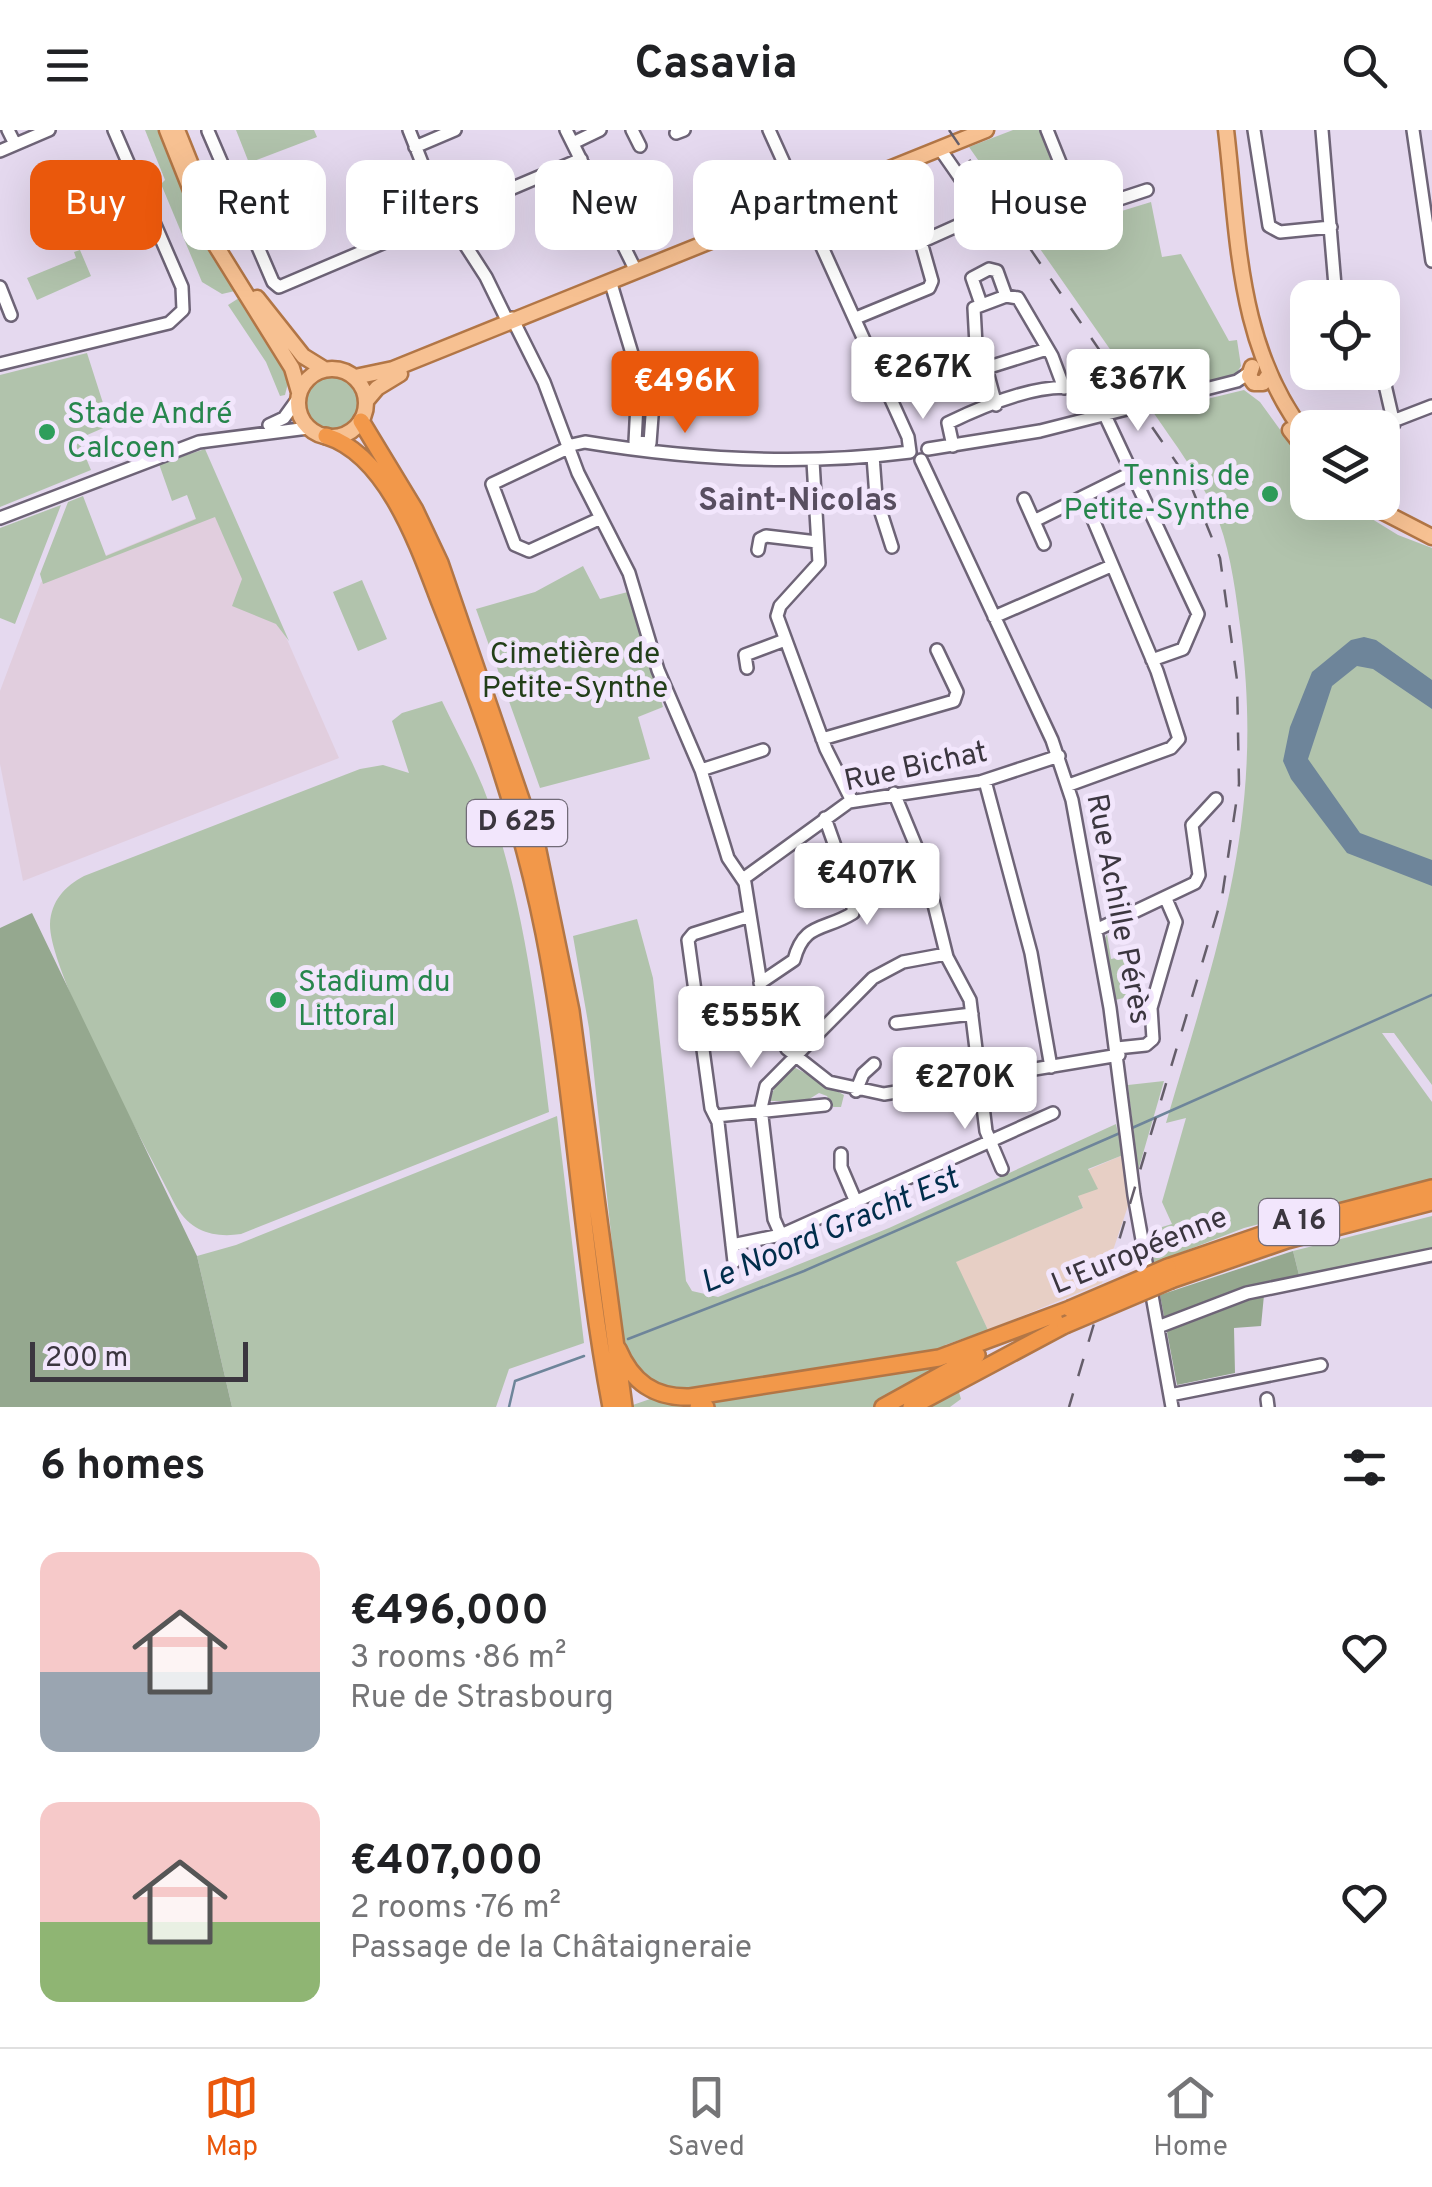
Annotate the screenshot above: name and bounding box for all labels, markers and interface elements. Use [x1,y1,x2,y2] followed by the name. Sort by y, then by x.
[634,37,798,94] text: Casavia
[40,38,95,93] icon: menu
[1337,38,1392,93] icon: search
[30,160,162,250] chip: Buy
[182,160,326,250] chip: Rent
[346,160,515,250] chip: Filters
[535,160,673,250] chip: New
[693,160,934,250] chip: Apartment
[954,160,1123,250] chip: House
[1290,280,1400,520] map controls
[1290,280,1400,390] button: locate
[853,337,993,422] pin: €267K
[873,349,973,389] text: €267K
[1068,349,1208,434] pin: €367K
[615,351,755,436] pin: €496K
[1089,361,1187,401] text: €367K
[634,363,736,403] text: €496K
[67,397,232,468] place label: Stade André Calcoen
[1290,410,1400,520] button: layers
[36,421,58,443] marker: Stade André Calcoen
[1064,459,1250,530] place label: Tennis de Petite-Synthe
[698,482,898,522] district label: Saint-Nicolas
[1259,483,1281,505] marker: Tennis de Petite-Synthe
[482,637,668,708] park label: Cimetière de Petite-Synthe
[841,735,991,801] street label: Rue Bichat
[1077,791,1157,1027] street label: Rue Achille Pérès
[467,800,567,846] road number: D 625
[797,843,937,928] pin: €407K
[816,855,918,895] text: €407K
[298,965,451,1036] place label: Stadium du Littoral
[681,986,821,1071] pin: €555K
[267,989,289,1011] marker: Stadium du Littoral
[700,998,802,1038] text: €555K
[895,1047,1035,1132] pin: €270K
[915,1059,1015,1099] text: €270K
[695,1159,966,1304] water label: Le Noord Gracht Est
[1259,1199,1339,1245] road number: A 16
[1047,1200,1233,1304] street label: L'Européenne
[30,1337,248,1382] scale bar
[45,1341,128,1377] text: 200 m
[1337,1440,1392,1495] icon: filters
[40,1441,205,1494] text: 6 homes
[350,1586,549,1639] text: €496,000
[120,1592,240,1712] icon: home
[1337,1625,1392,1680] icon: heart
[350,1639,567,1679] text: 3 rooms · 86 m²
[350,1679,614,1719] text: Rue de Strasbourg
[350,1836,543,1889] text: €407,000
[120,1842,240,1962] icon: home
[1337,1875,1392,1930] icon: heart
[350,1889,561,1929] text: 2 rooms · 76 m²
[350,1929,752,1969] text: Passage de la Châtaigneraie
[204,2070,259,2166] tab: Map
[668,2070,745,2166] tab: Saved
[1153,2070,1228,2166] tab: Home

